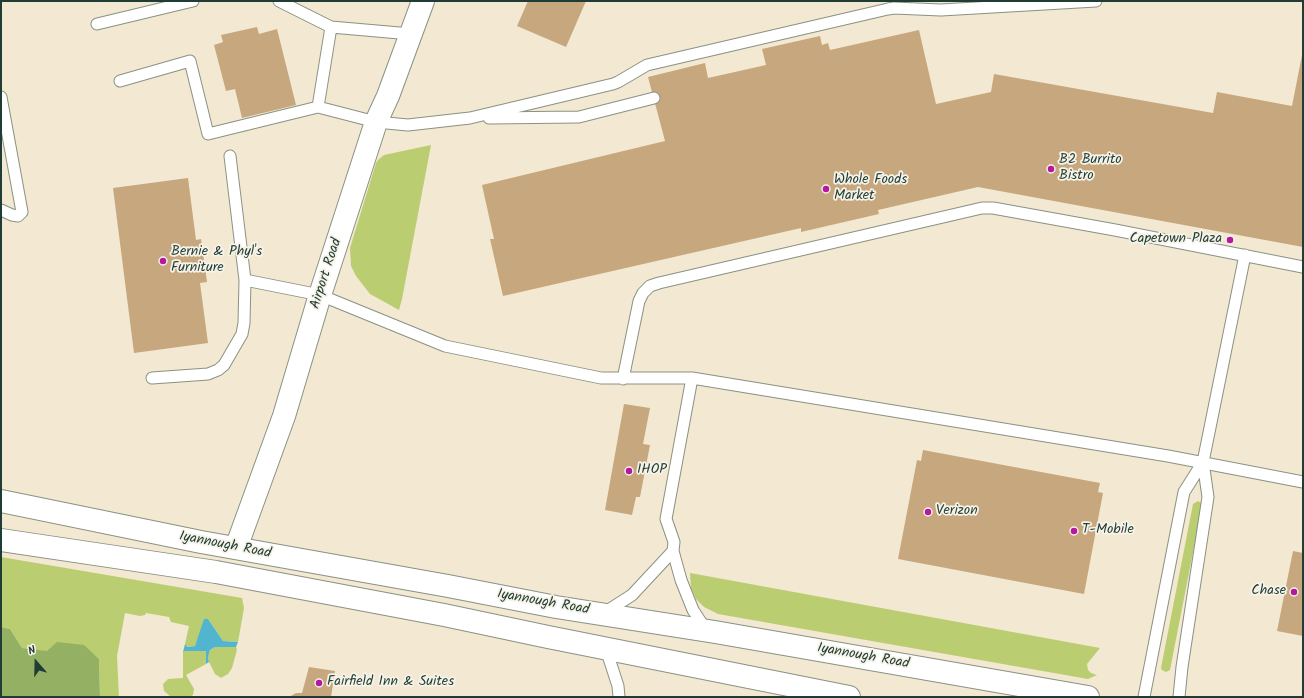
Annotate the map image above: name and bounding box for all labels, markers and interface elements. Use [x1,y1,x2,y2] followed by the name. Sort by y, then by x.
[1059,153,1122,186] place label: B2 Burrito Bistro
[1046,164,1056,174] marker: B2 Burrito Bistro
[834,173,907,206] place label: Whole Foods Market
[821,184,831,194] marker: Whole Foods Market
[1129,232,1222,248] place label: Capetown Plaza
[1225,235,1235,245] marker: Capetown Plaza
[308,237,346,311] street label: Airport Road
[171,245,262,278] place label: Bernie & Phyl's Furniture
[158,256,168,266] marker: Bernie & Phyl's Furniture
[637,463,667,479] place label: IHOP
[624,466,634,476] marker: IHOP
[936,504,978,520] place label: Verizon
[923,507,933,517] marker: Verizon
[1082,523,1134,539] place label: T-Mobile
[1069,526,1079,536] marker: T-Mobile
[178,529,272,563] street label: Iyannough Road
[1251,584,1286,600] place label: Chase
[496,587,590,619] street label: Iyannough Road
[1289,587,1299,597] marker: Chase
[26,641,38,660] text: N
[816,641,910,673] street label: Iyannough Road
[16,642,56,682] north arrow
[327,675,454,691] place label: Fairfield Inn & Suites
[314,678,324,688] marker: Fairfield Inn & Suites

